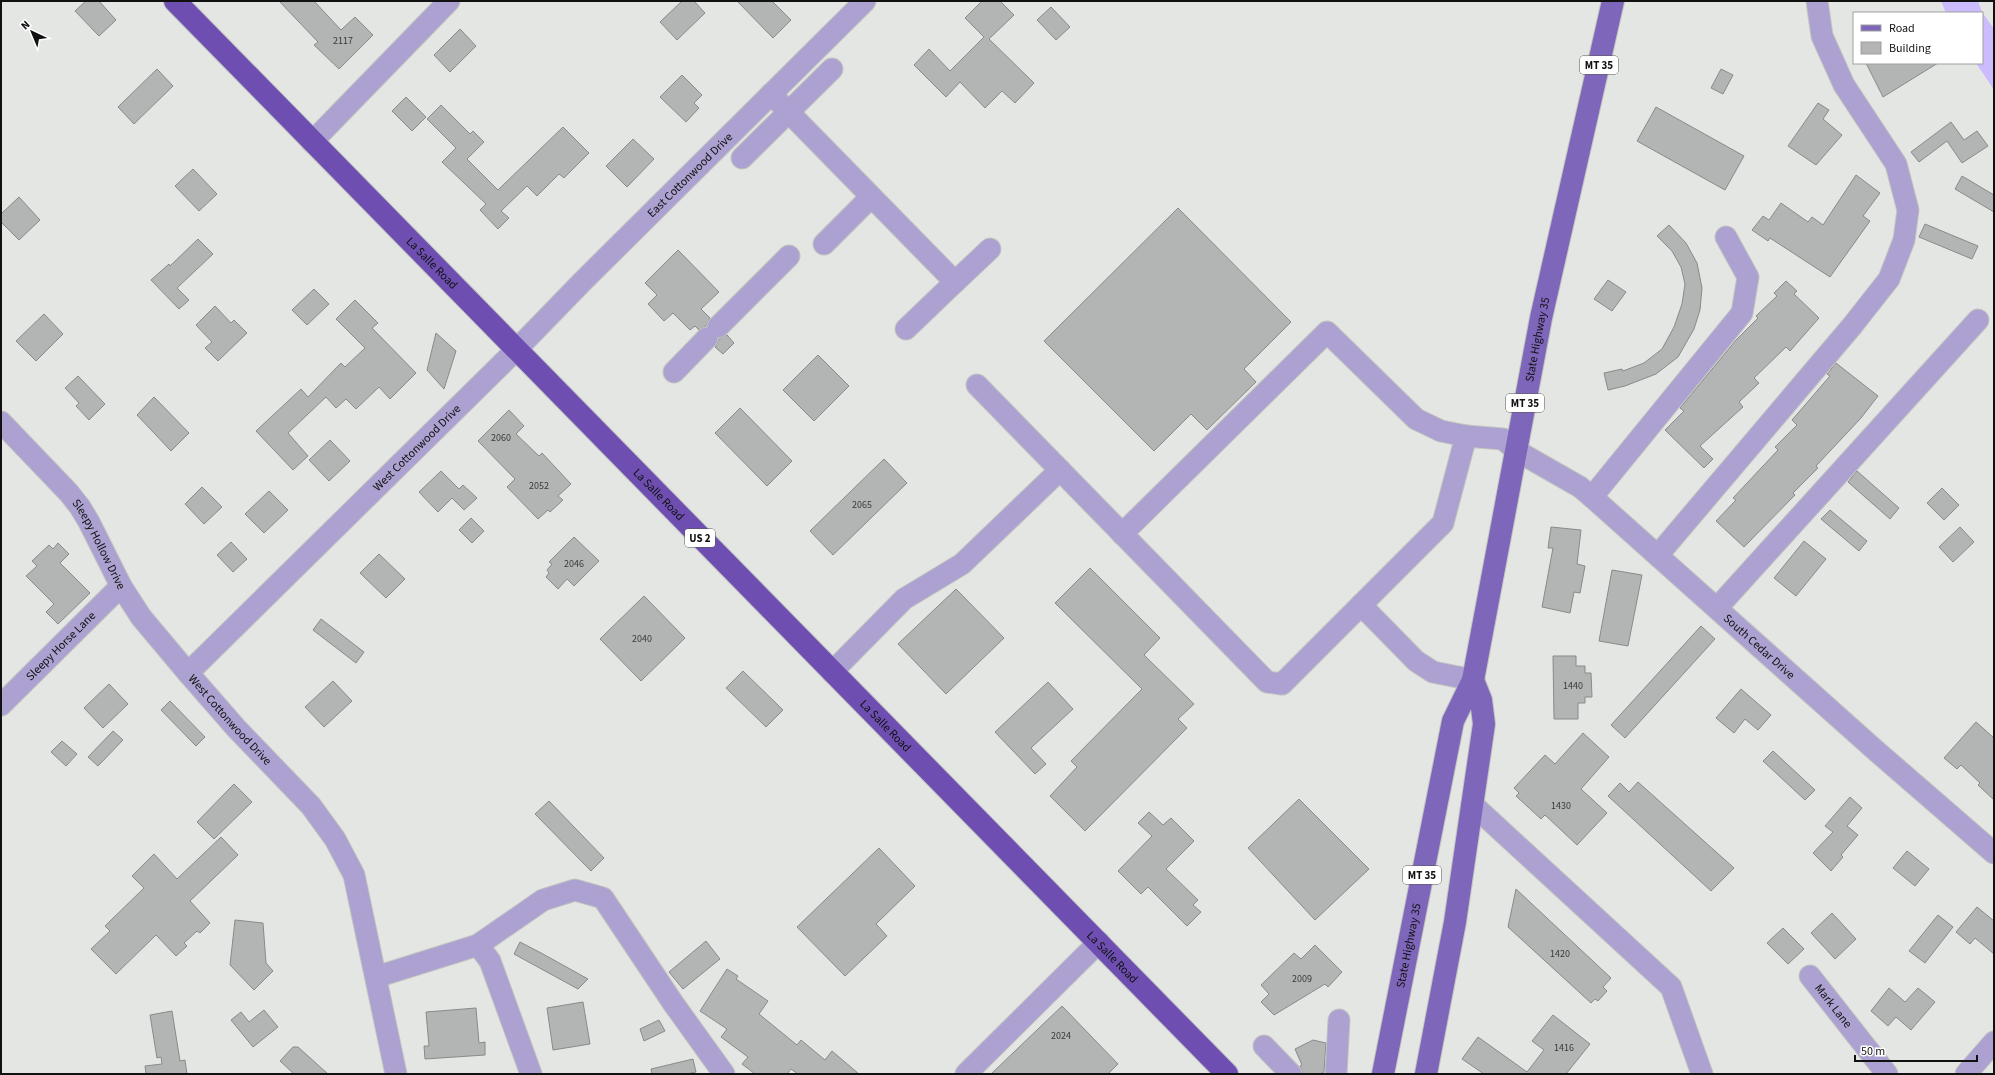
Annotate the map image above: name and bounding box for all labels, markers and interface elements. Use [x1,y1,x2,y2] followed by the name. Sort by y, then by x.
[12,12,52,52] north arrow
[1853,12,1983,64] legend
[18,17,33,33] text: N
[1889,20,1915,37] text: Road
[333,34,353,48] house number: 2117
[1889,40,1931,57] text: Building
[1580,56,1618,74] road number: MT 35
[644,129,737,222] street label: East Cottonwood Drive
[402,234,461,293] street label: La Salle Road
[1521,296,1554,383] street label: State Highway 35
[1506,394,1544,412] road number: MT 35
[369,401,465,495] street label: West Cottonwood Drive
[491,431,511,445] house number: 2060
[629,465,688,525] street label: La Salle Road
[529,479,549,493] house number: 2052
[68,496,129,593] street label: Sleepy Hollow Drive
[852,498,872,512] house number: 2065
[685,529,715,547] road number: US 2
[564,557,584,571] house number: 2046
[22,608,100,685] street label: Sleepy Horse Lane
[1720,610,1798,683] street label: South Cedar Drive
[632,632,652,646] house number: 2040
[184,671,275,769] street label: West Cottonwood Drive
[1563,679,1583,693] house number: 1440
[856,696,915,756] street label: La Salle Road
[1551,799,1571,813] house number: 1430
[1403,866,1441,884] road number: MT 35
[1392,902,1426,989] street label: State Highway 35
[1083,928,1142,987] street label: La Salle Road
[1550,947,1570,961] house number: 1420
[1292,972,1312,986] house number: 2009
[1810,981,1856,1032] street label: Mark Lane
[1051,1029,1071,1043] house number: 2024
[1855,1037,1977,1063] scale bar
[1554,1041,1574,1055] house number: 1416
[1861,1043,1885,1060] text: 50 m

